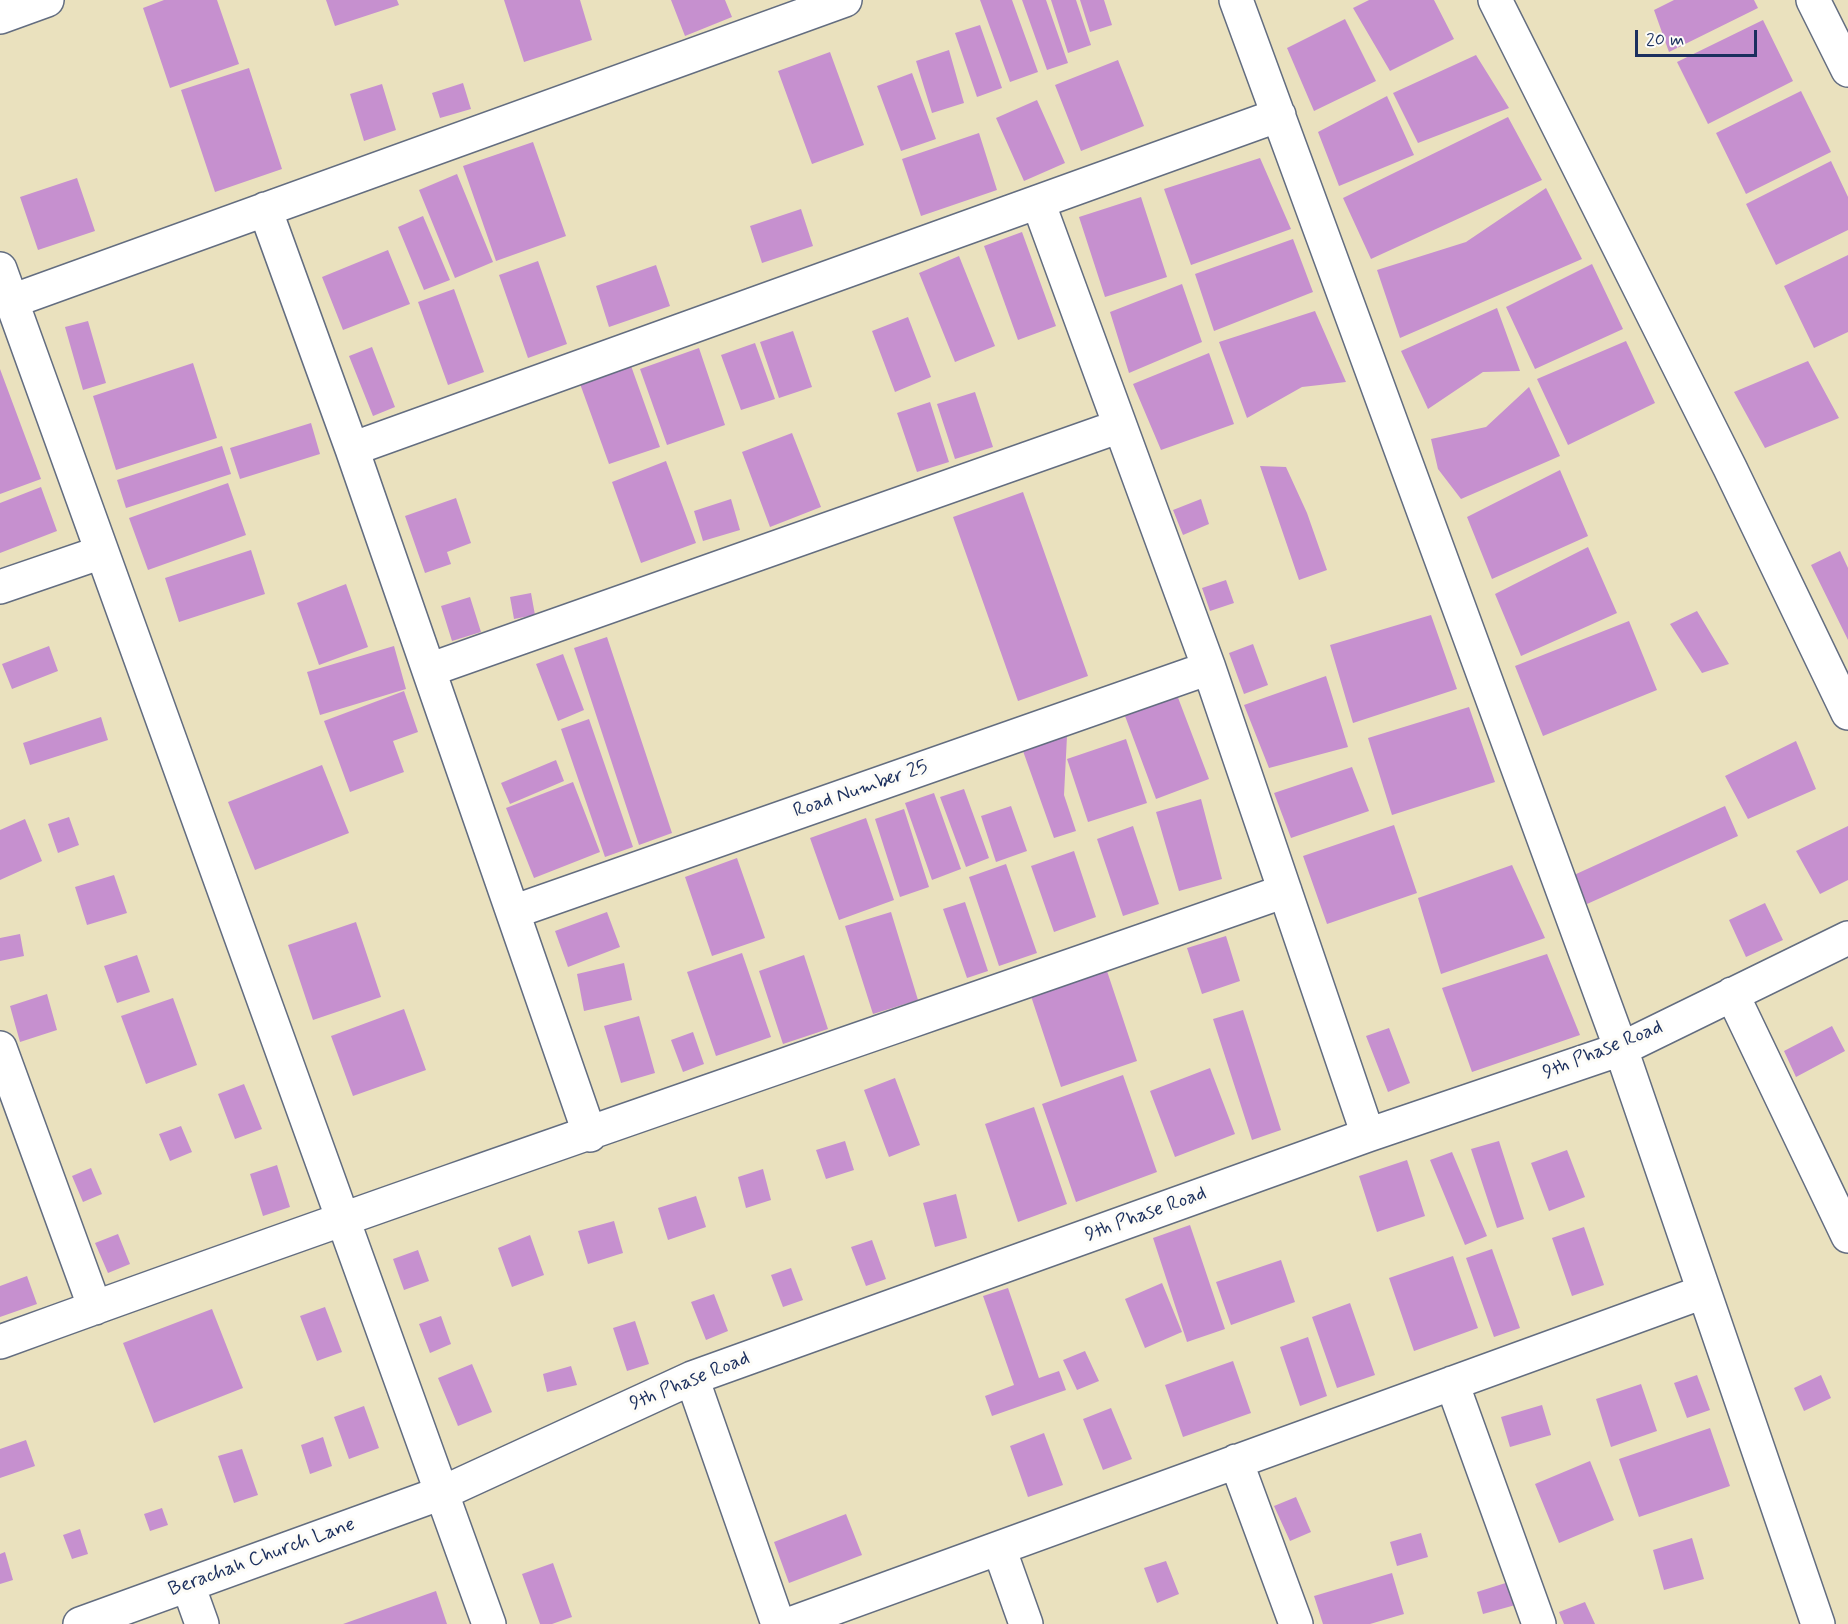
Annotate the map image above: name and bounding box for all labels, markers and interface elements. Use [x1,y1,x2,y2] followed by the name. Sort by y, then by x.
[1638,18,1760,56] scale bar
[1646,28,1684,52] text: 20 m
[791,756,931,824] street label: Road Number 25
[1540,1016,1666,1086] street label: 9th Phase Road
[1082,1182,1210,1248] street label: 9th Phase Road
[627,1347,753,1417] street label: 9th Phase Road
[165,1513,359,1603] street label: Berachah Church Lane

